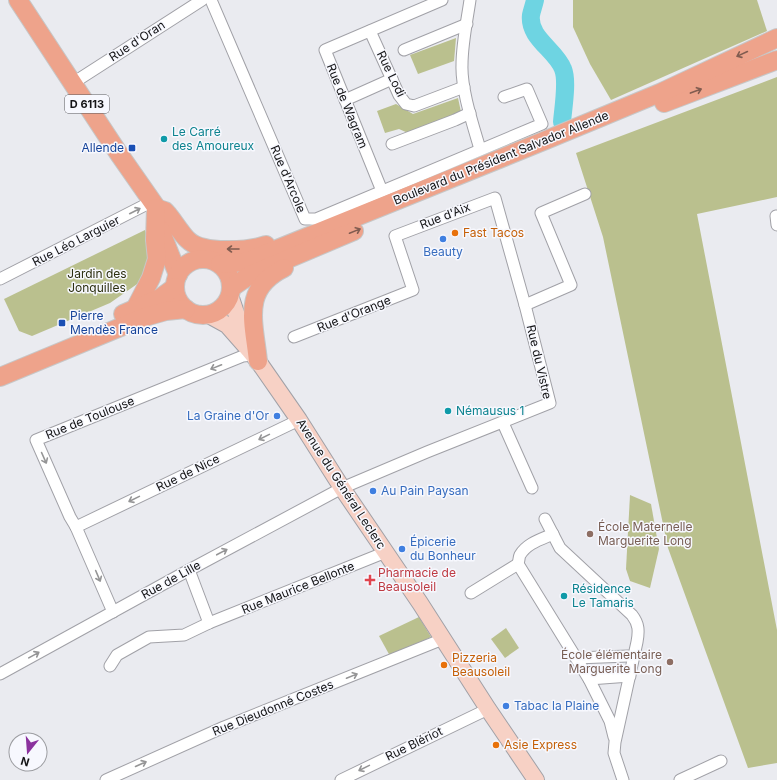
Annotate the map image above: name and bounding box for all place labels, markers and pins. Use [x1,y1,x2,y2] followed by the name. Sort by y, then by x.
[172,124,255,153] place label: Le Carré des Amoureux
[159,134,169,144] marker: Le Carré des Amoureux
[81,140,124,155] place label: Allende
[127,143,137,153] marker: Allende
[463,225,524,240] place label: Fast Tacos
[450,228,460,238] marker: Fast Tacos
[438,234,448,244] marker: Beauty
[423,244,463,259] place label: Beauty
[70,308,158,337] place label: Pierre Mendès France
[57,318,67,328] marker: Pierre Mendès France
[456,403,524,418] place label: Némausus 1
[443,406,453,416] marker: Némausus 1
[187,408,269,423] place label: La Graine d'Or
[272,411,282,421] marker: La Graine d'Or
[381,483,469,498] place label: Au Pain Paysan
[368,486,378,496] marker: Au Pain Paysan
[598,519,693,548] place label: École Maternelle Marguerite Long
[585,529,595,539] marker: École Maternelle Marguerite Long
[410,534,476,563] place label: Épicerie du Bonheur
[397,544,407,554] marker: Épicerie du Bonheur
[378,565,456,594] place label: Pharmacie de Beausoleil
[365,575,375,585] marker: Pharmacie de Beausoleil
[572,581,634,610] place label: Résidence Le Tamaris
[559,591,569,601] marker: Résidence Le Tamaris
[561,647,662,676] place label: École élémentaire Marguerite Long
[452,650,510,679] place label: Pizzeria Beausoleil
[665,657,675,667] marker: École élémentaire Marguerite Long
[439,660,449,670] marker: Pizzeria Beausoleil
[514,698,599,713] place label: Tabac la Plaine
[501,701,511,711] marker: Tabac la Plaine
[504,737,577,752] place label: Asie Express
[491,740,501,750] marker: Asie Express

